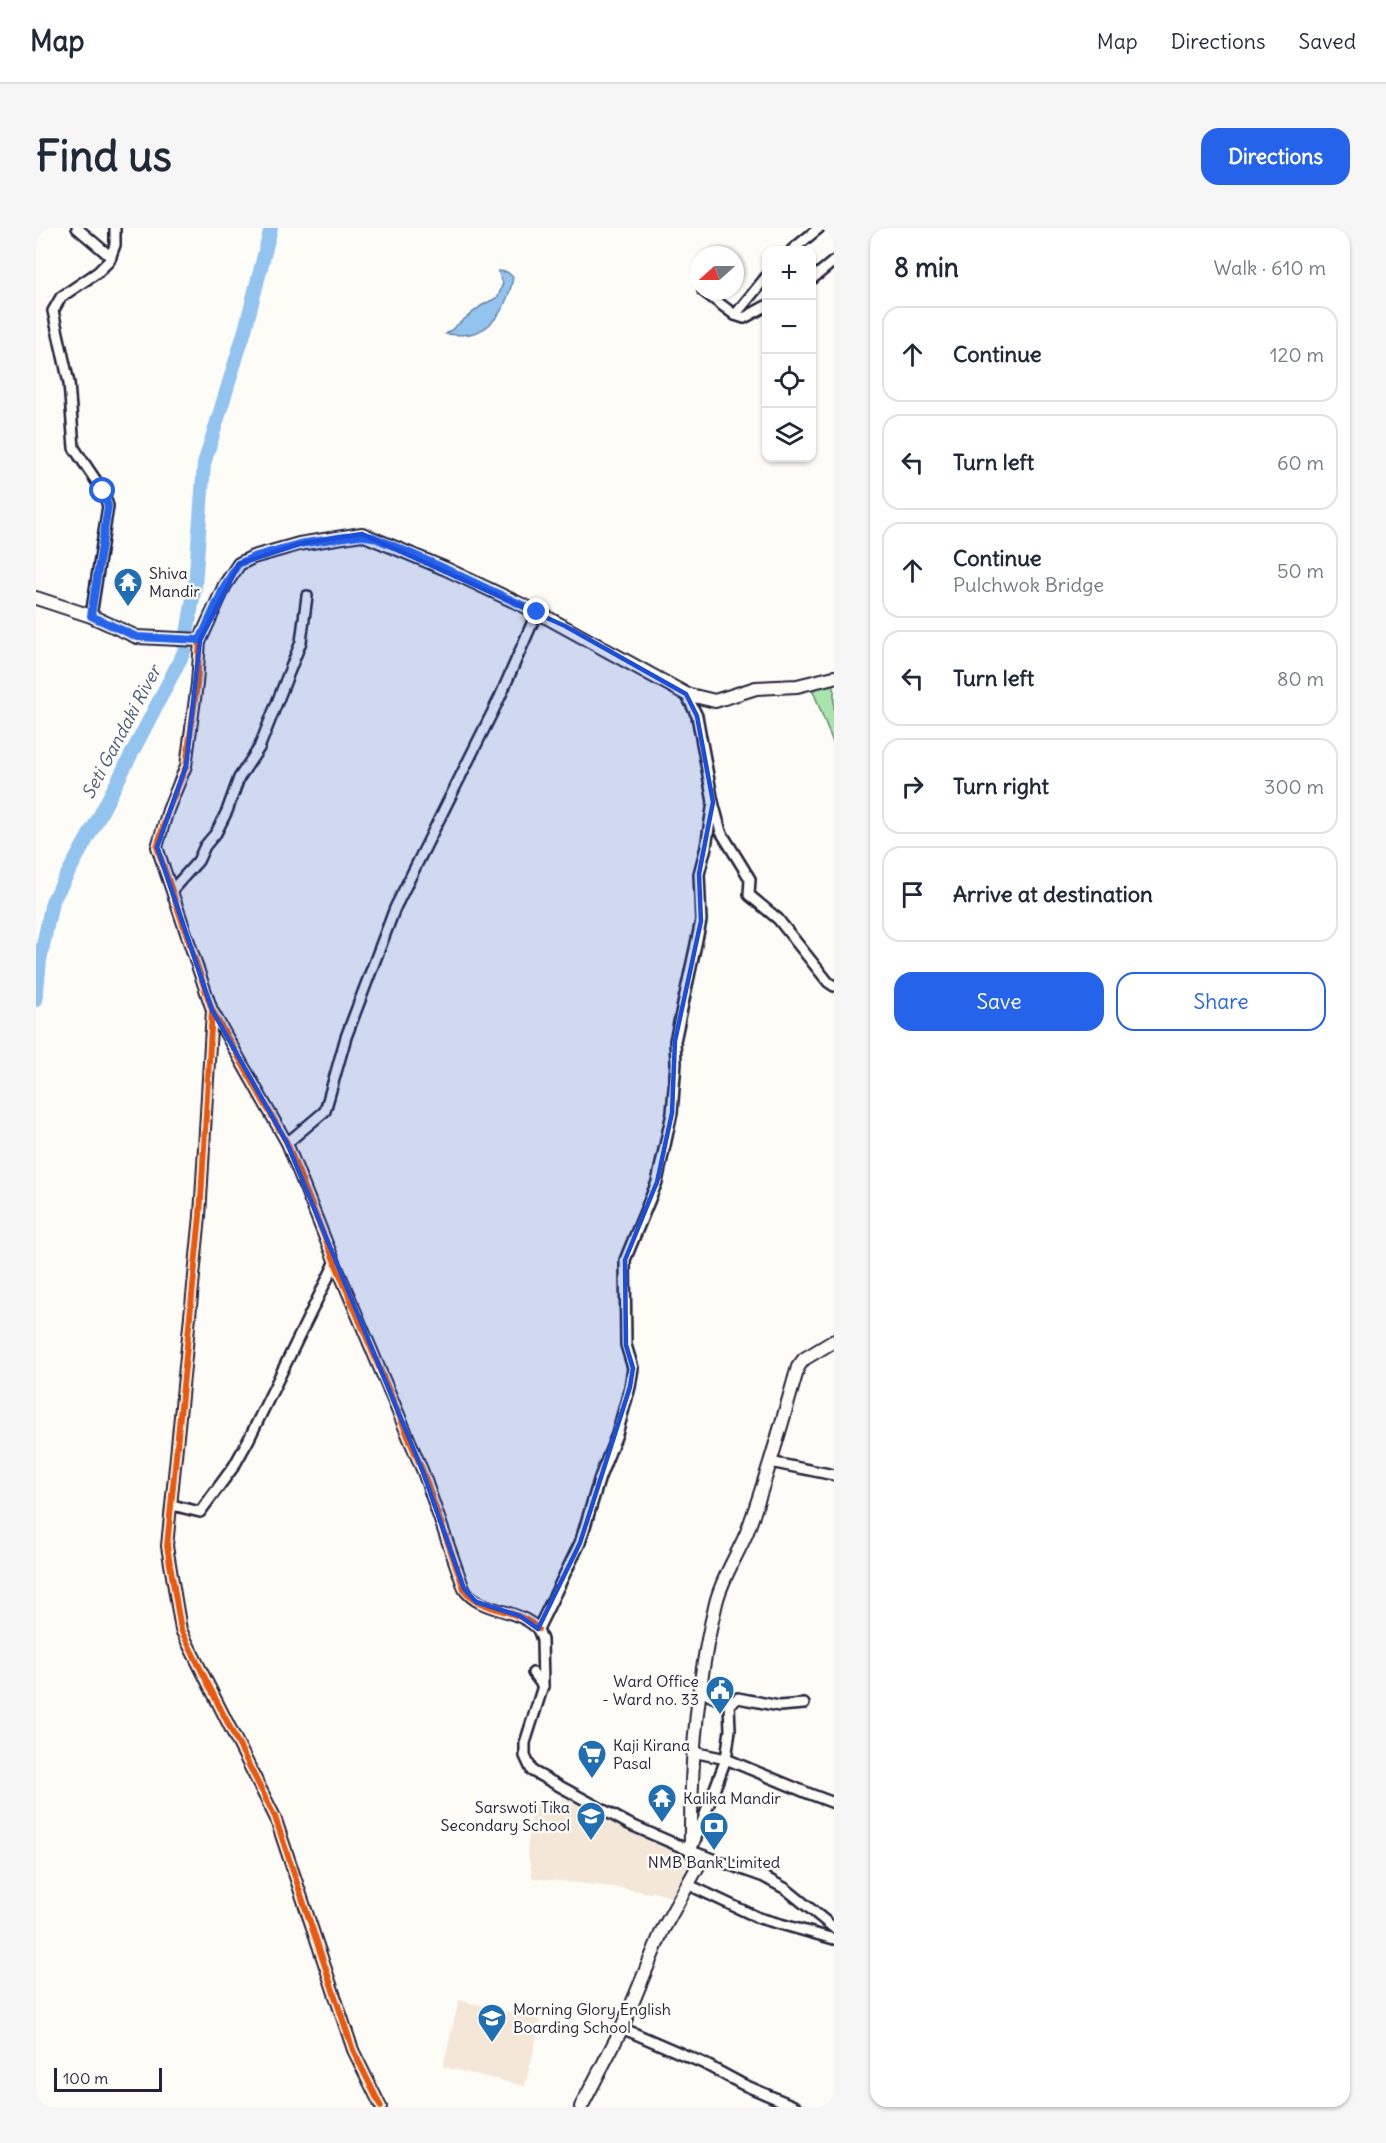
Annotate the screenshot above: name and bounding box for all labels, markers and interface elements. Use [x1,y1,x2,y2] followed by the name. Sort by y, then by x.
[30,23,84,59] text: Map
[1097,28,1138,55] text: Map
[1171,28,1265,55] text: Directions
[1298,28,1356,55] text: Saved
[1201,128,1350,185] button: Directions
[36,130,172,182] text: Find us
[690,246,744,300] north arrow
[762,246,816,462] map controls
[762,246,816,300] button: +
[894,251,959,284] text: 8 min
[1213,255,1326,280] text: Walk · 610 m
[762,300,816,354] button: −
[896,338,929,371] icon: ahead
[953,340,1042,368] text: Continue
[1270,342,1324,367] text: 120 m
[762,354,816,408] button: locate
[762,408,816,462] button: layers
[896,446,929,479] icon: left
[953,448,1034,476] text: Turn left
[1277,450,1324,475] text: 60 m
[89,477,115,503] route start
[953,544,1042,572] text: Continue
[896,554,929,587] icon: ahead
[1277,558,1324,583] text: 50 m
[149,563,200,601] place label: Shiva Mandir
[112,566,144,608] temple icon: Shiva Mandir
[953,572,1104,597] text: Pulchwok Bridge
[523,598,549,624] route end
[76,659,167,802] water label: Seti Gandaki River
[896,662,929,695] icon: left
[953,664,1034,692] text: Turn left
[1277,666,1324,691] text: 80 m
[896,770,929,803] icon: right
[953,772,1049,800] text: Turn right
[1264,774,1324,799] text: 300 m
[896,878,929,911] icon: arrive
[953,880,1153,908] text: Arrive at destination
[894,972,1104,1031] button: Save
[1116,972,1326,1031] button: Share
[602,1671,699,1709] place label: Ward Office - Ward no. 33
[704,1674,736,1716] public building icon: Ward Office - Ward no. 33
[613,1735,690,1773] place label: Kaji Kirana Pasal
[576,1738,608,1780] supermarket icon: Kaji Kirana Pasal
[646,1782,678,1824] temple icon: Kalika Mandir
[683,1788,781,1808] place label: Kalika Mandir
[440,1797,570,1835] place label: Sarswoti Tika Secondary School
[575,1800,607,1842] school or university icon: Sarswoti Tika Secondary School
[698,1810,730,1852] bank icon: NMB Bank Limited
[648,1852,780,1872] place label: NMB Bank Limited
[513,1999,671,2037] place label: Morning Glory English Boarding School
[476,2002,508,2044] school or university icon: Morning Glory English Boarding School
[54,2065,162,2092] scale bar
[63,2068,108,2088] text: 100 m

